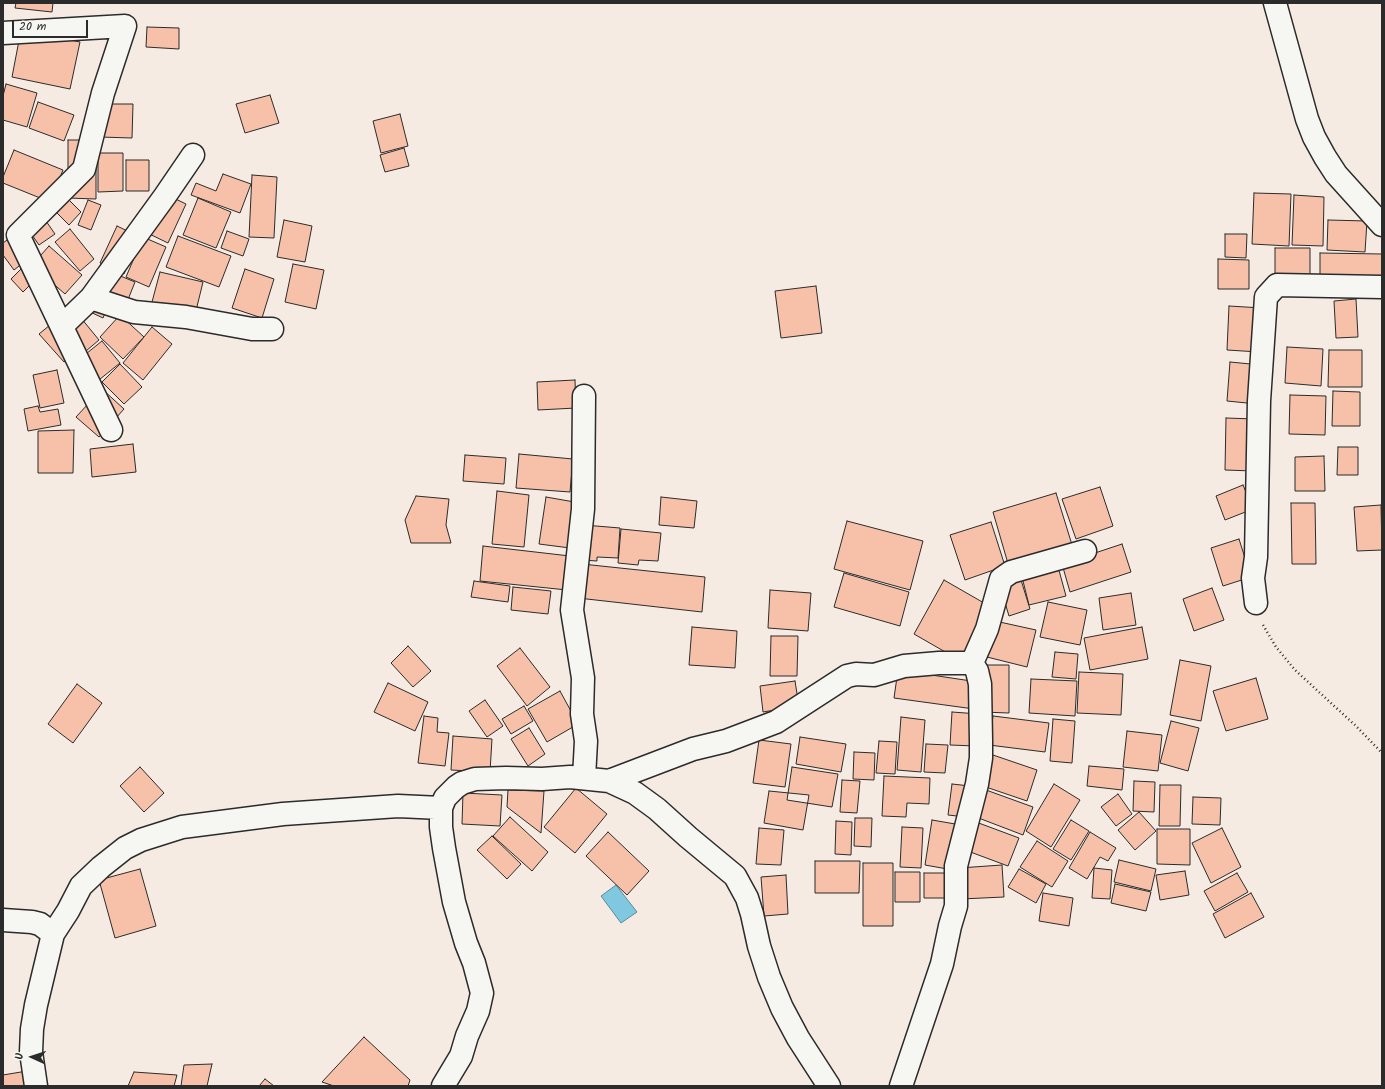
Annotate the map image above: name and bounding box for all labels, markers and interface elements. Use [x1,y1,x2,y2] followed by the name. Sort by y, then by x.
[14,12,90,38] scale bar
[19,17,46,36] text: 20 m
[12,1037,52,1077] north arrow
[11,1053,29,1060] text: U

